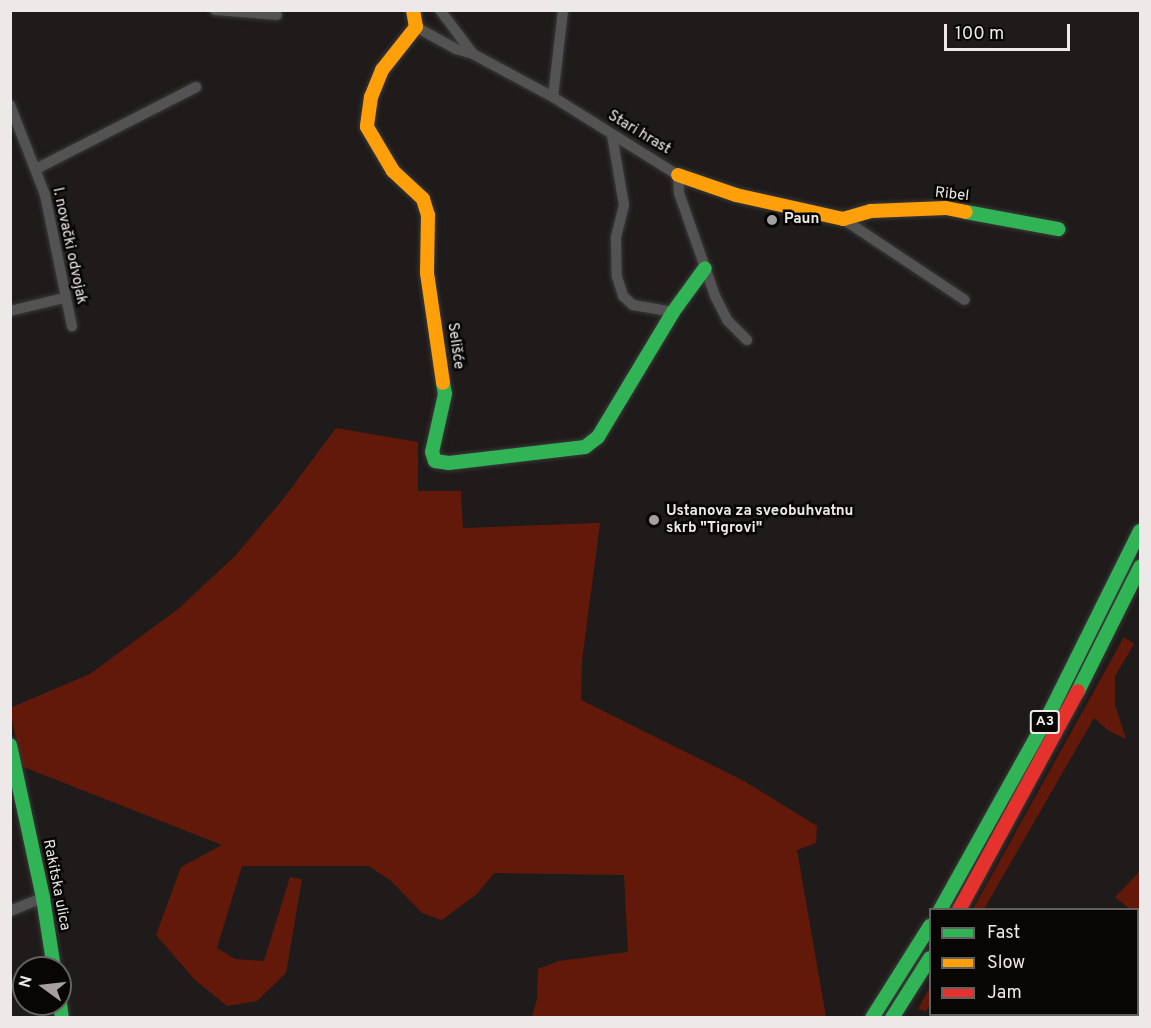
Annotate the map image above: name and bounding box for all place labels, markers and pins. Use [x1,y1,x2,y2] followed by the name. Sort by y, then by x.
[784,211,819,229] place label: Paun
[765,213,779,227] marker: Paun
[666,502,853,537] place label: Ustanova za sveobuhvatnu skrb "Tigrovi"
[647,513,661,527] marker: Ustanova za sveobuhvatnu skrb "Tigrovi"

